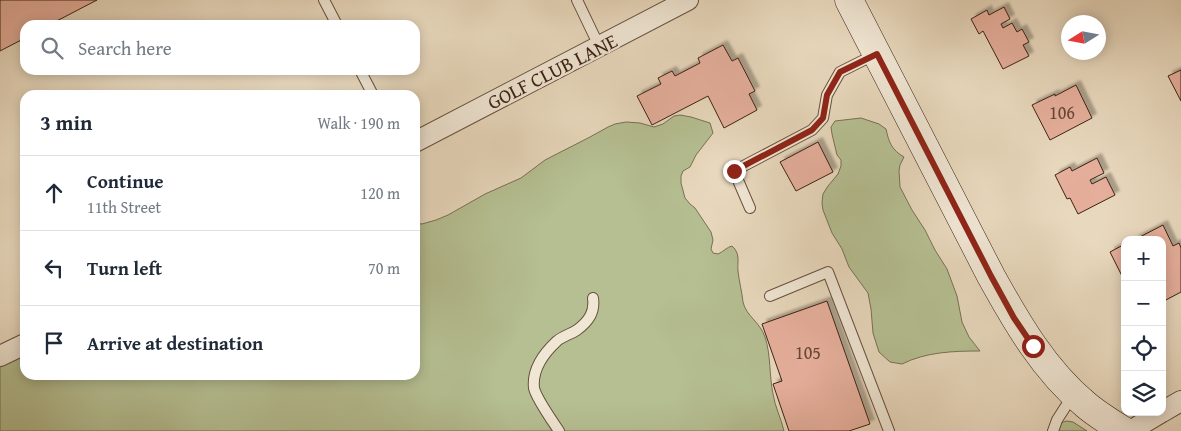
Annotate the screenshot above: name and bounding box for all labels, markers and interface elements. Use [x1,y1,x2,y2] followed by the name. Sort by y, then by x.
[1061,15,1106,60] north arrow
[20,20,420,75] search box
[482,26,622,116] street label: GOLF CLUB LANE
[38,34,66,62] icon: search
[78,34,172,62] text: Search here
[1049,99,1075,126] house number: 106
[40,107,92,138] text: 3 min
[317,111,400,135] text: Walk · 190 m
[723,160,746,183] route end
[87,167,164,195] text: Continue
[40,179,68,207] icon: ahead
[360,181,400,205] text: 120 m
[87,195,161,219] text: 11th Street
[1121,236,1166,416] map controls
[1121,236,1166,281] button: +
[40,254,68,282] icon: left
[87,254,162,282] text: Turn left
[368,256,400,280] text: 70 m
[1121,281,1166,326] button: −
[1121,326,1166,371] button: locate
[40,329,68,357] icon: arrive
[87,329,263,357] text: Arrive at destination
[1022,335,1045,358] route start
[795,339,821,366] house number: 105
[1121,371,1166,416] button: layers

